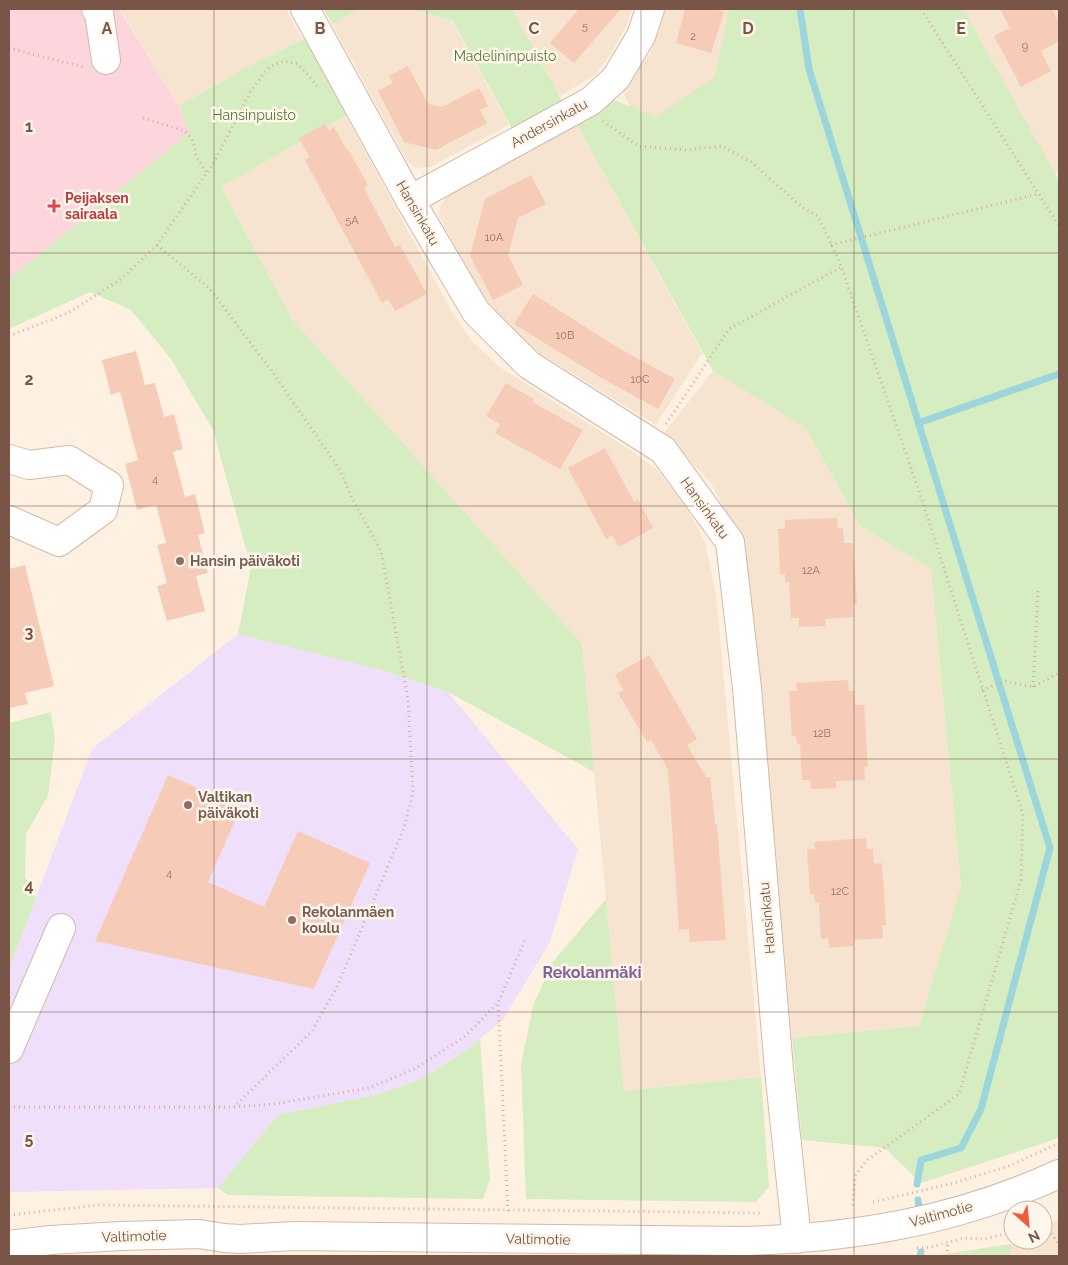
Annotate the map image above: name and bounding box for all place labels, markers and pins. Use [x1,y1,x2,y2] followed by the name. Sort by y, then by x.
[65,190,129,222] place label: Peijaksen sairaala
[47,199,61,213] marker: Peijaksen sairaala
[190,553,300,569] place label: Hansin päiväkoti
[174,555,186,567] marker: Hansin päiväkoti
[198,789,259,821] place label: Valtikan päiväkoti
[182,799,194,811] marker: Valtikan päiväkoti
[302,904,394,936] place label: Rekolanmäen koulu
[286,914,298,926] marker: Rekolanmäen koulu

